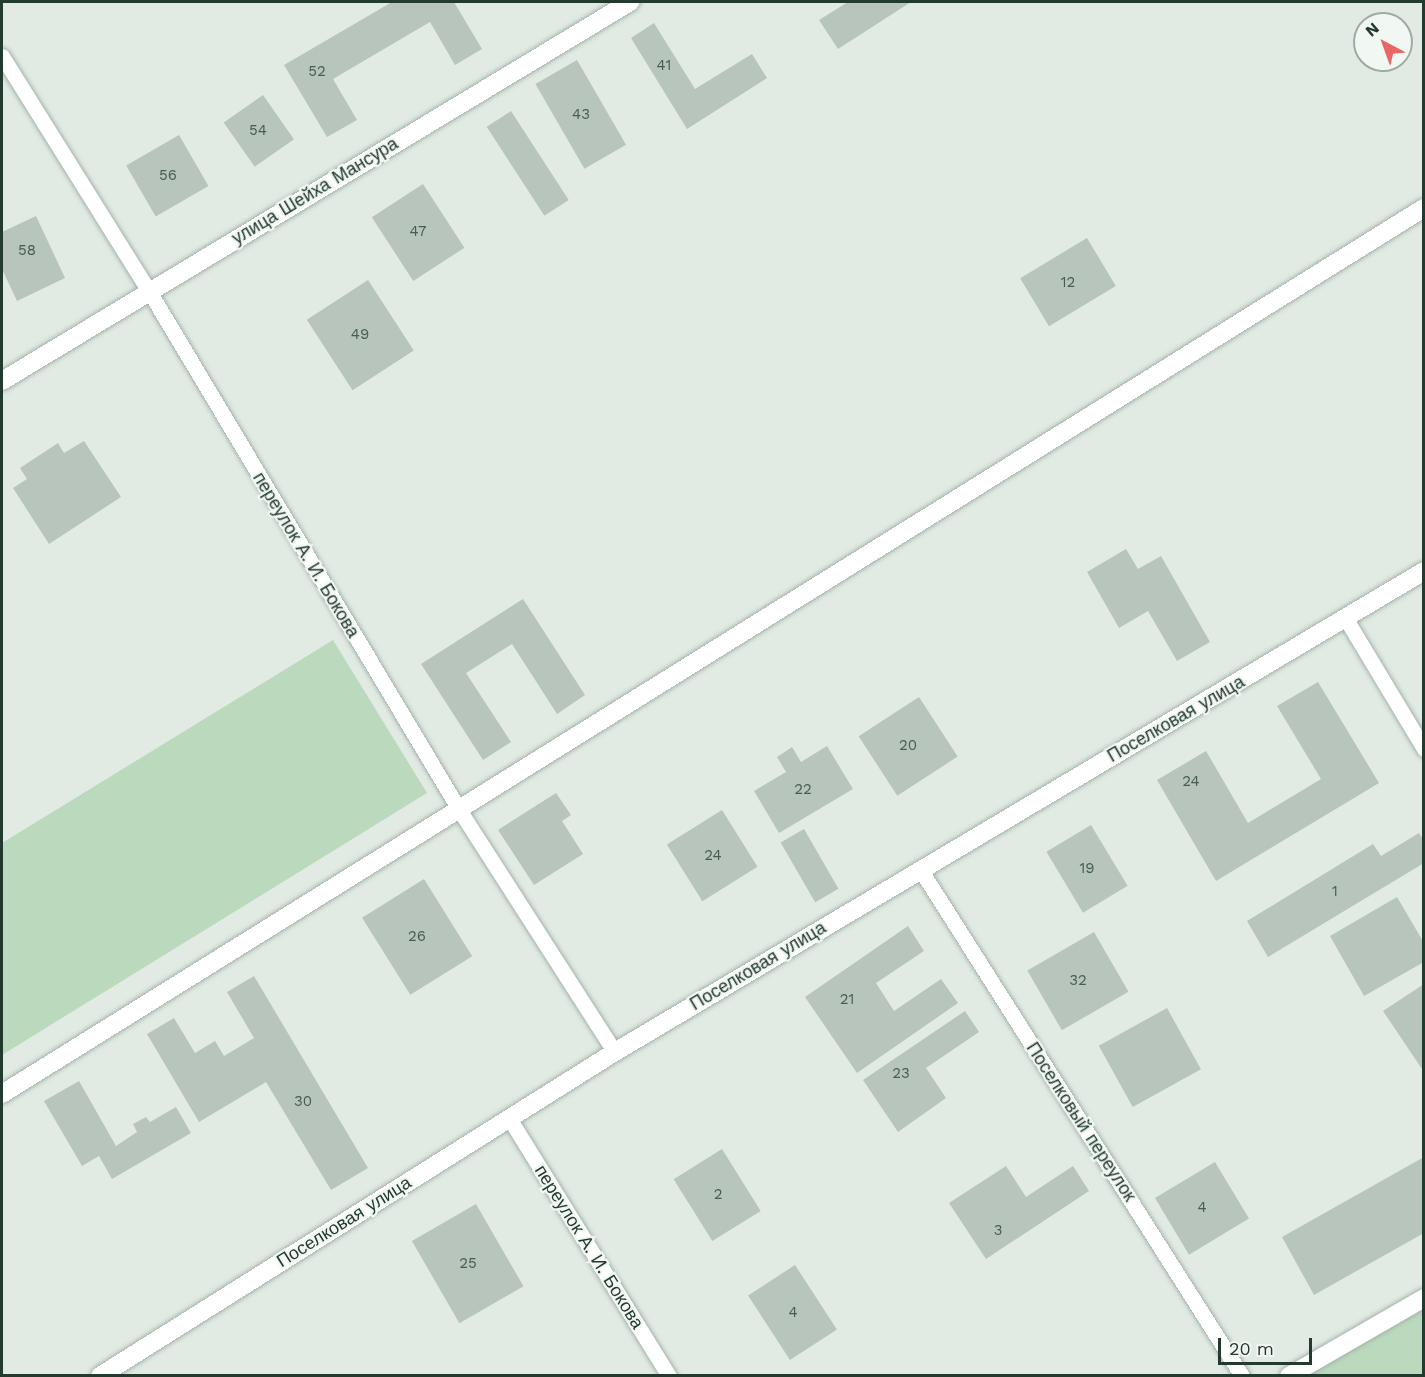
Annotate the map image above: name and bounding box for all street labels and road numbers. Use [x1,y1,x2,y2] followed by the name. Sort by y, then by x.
[228,133,402,249] street label: улица Шейха Мансура
[248,468,364,642] street label: переулок А. И. Бокова
[1104,671,1248,767] street label: Поселковая улица
[686,917,830,1015] street label: Поселковая улица
[1021,1038,1141,1206] street label: Поселковый переулок
[530,1161,648,1333] street label: переулок А. И. Бокова
[273,1172,415,1272] street label: Поселковая улица

